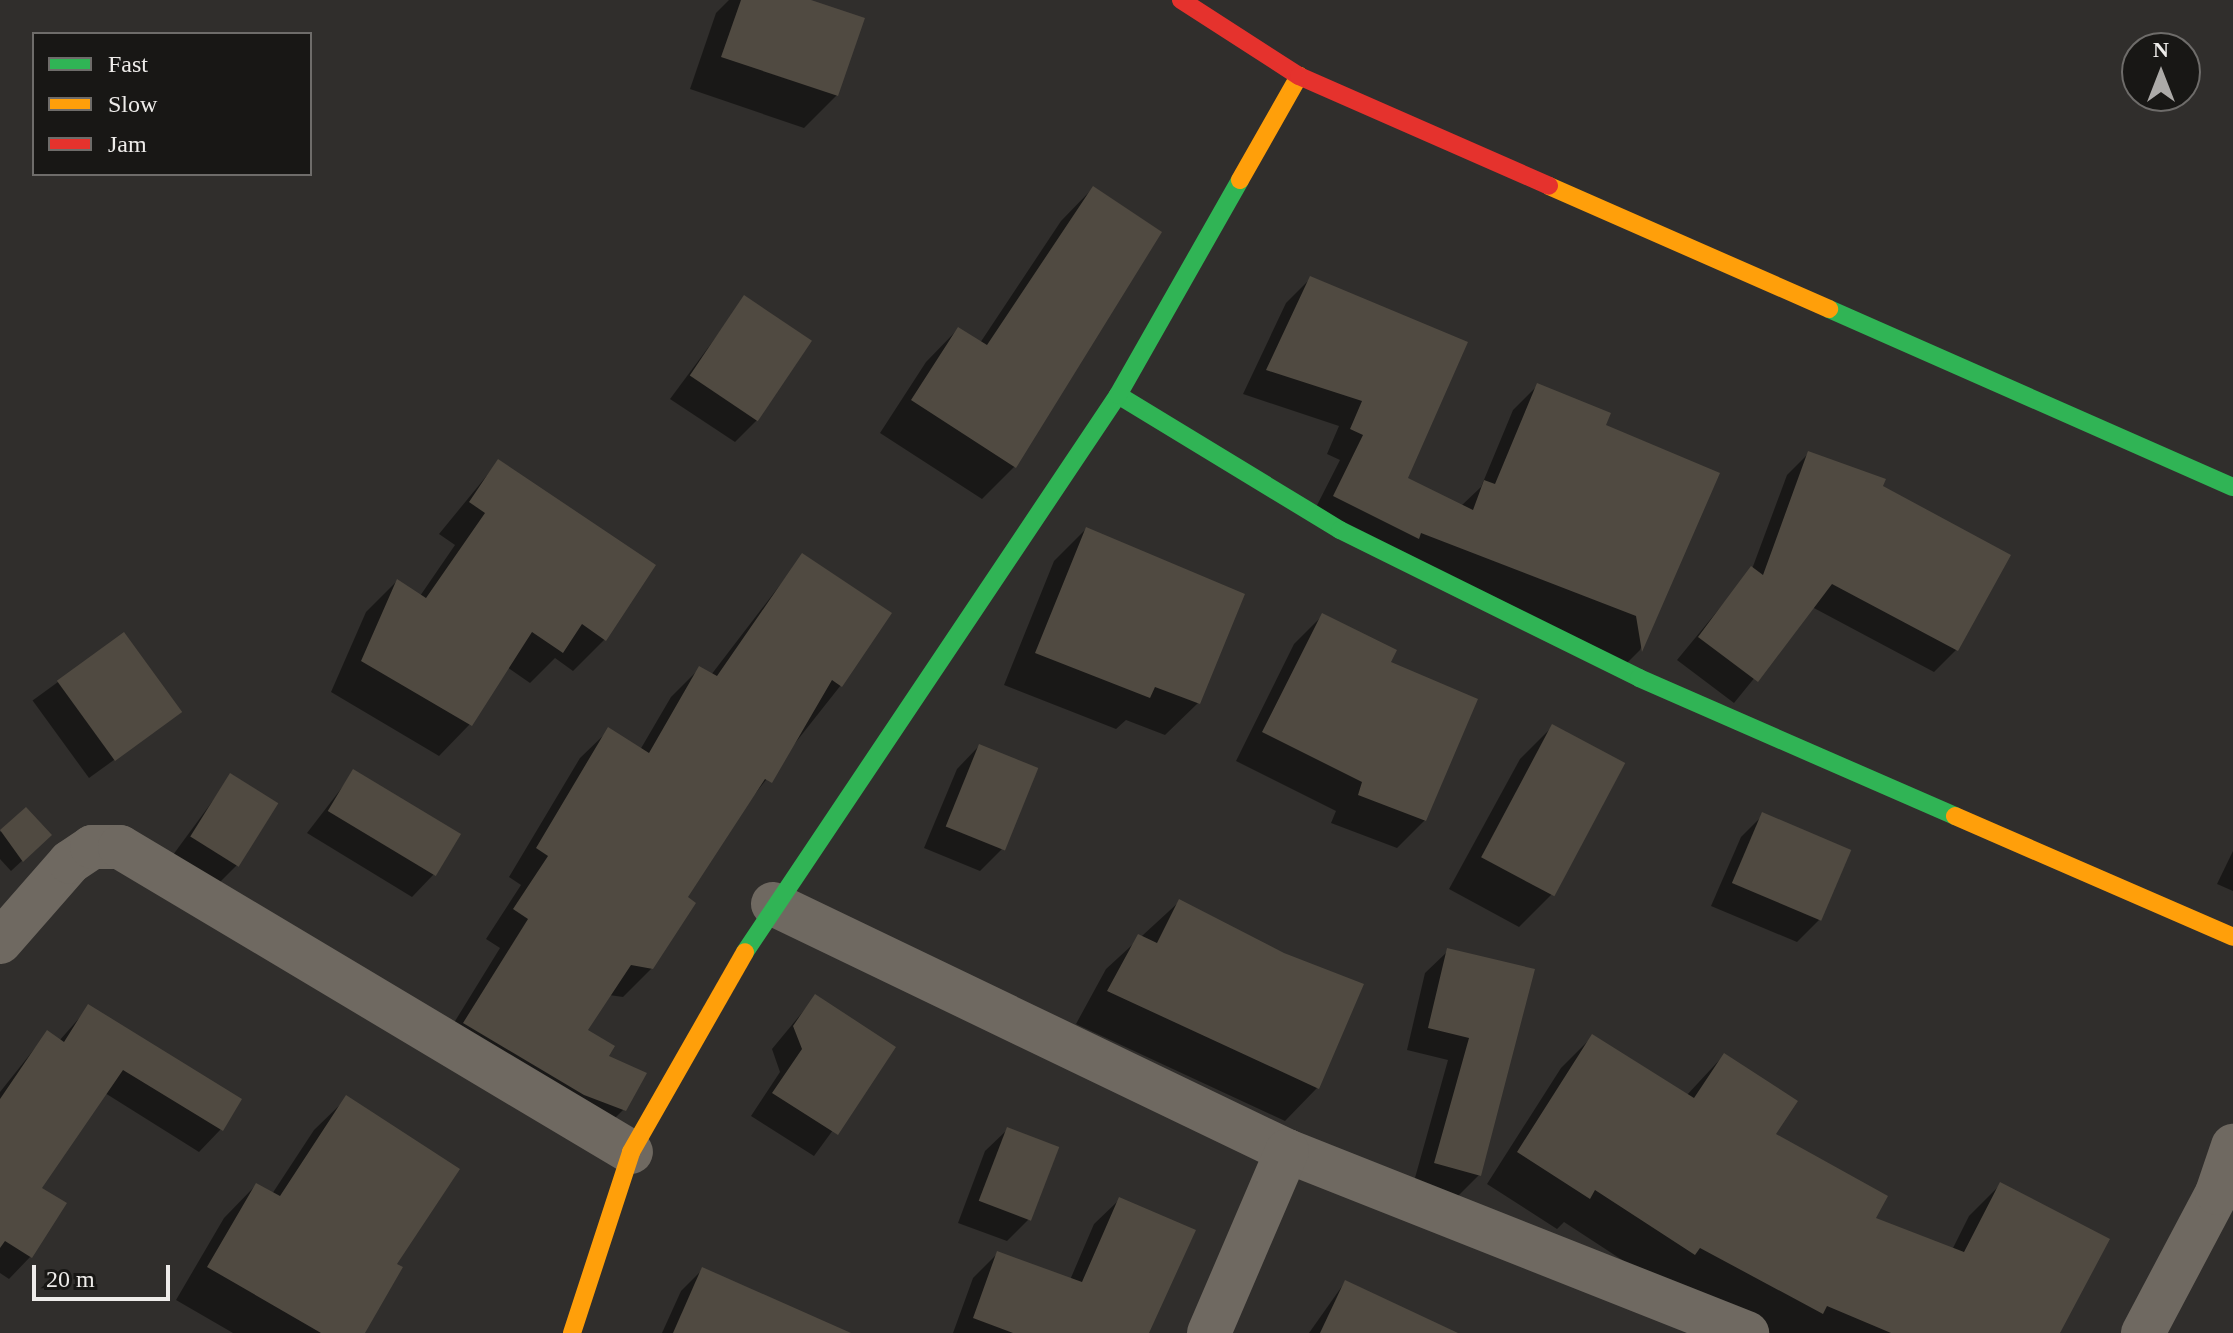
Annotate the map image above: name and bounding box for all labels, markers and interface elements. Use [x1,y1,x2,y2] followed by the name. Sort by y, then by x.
[32,32,312,176] legend
[2121,32,2201,112] north arrow
[2153,37,2169,62] text: N
[108,51,148,77] text: Fast
[108,91,157,117] text: Slow
[108,131,147,157] text: Jam
[36,1249,174,1299] scale bar
[46,1266,95,1292] text: 20 m

